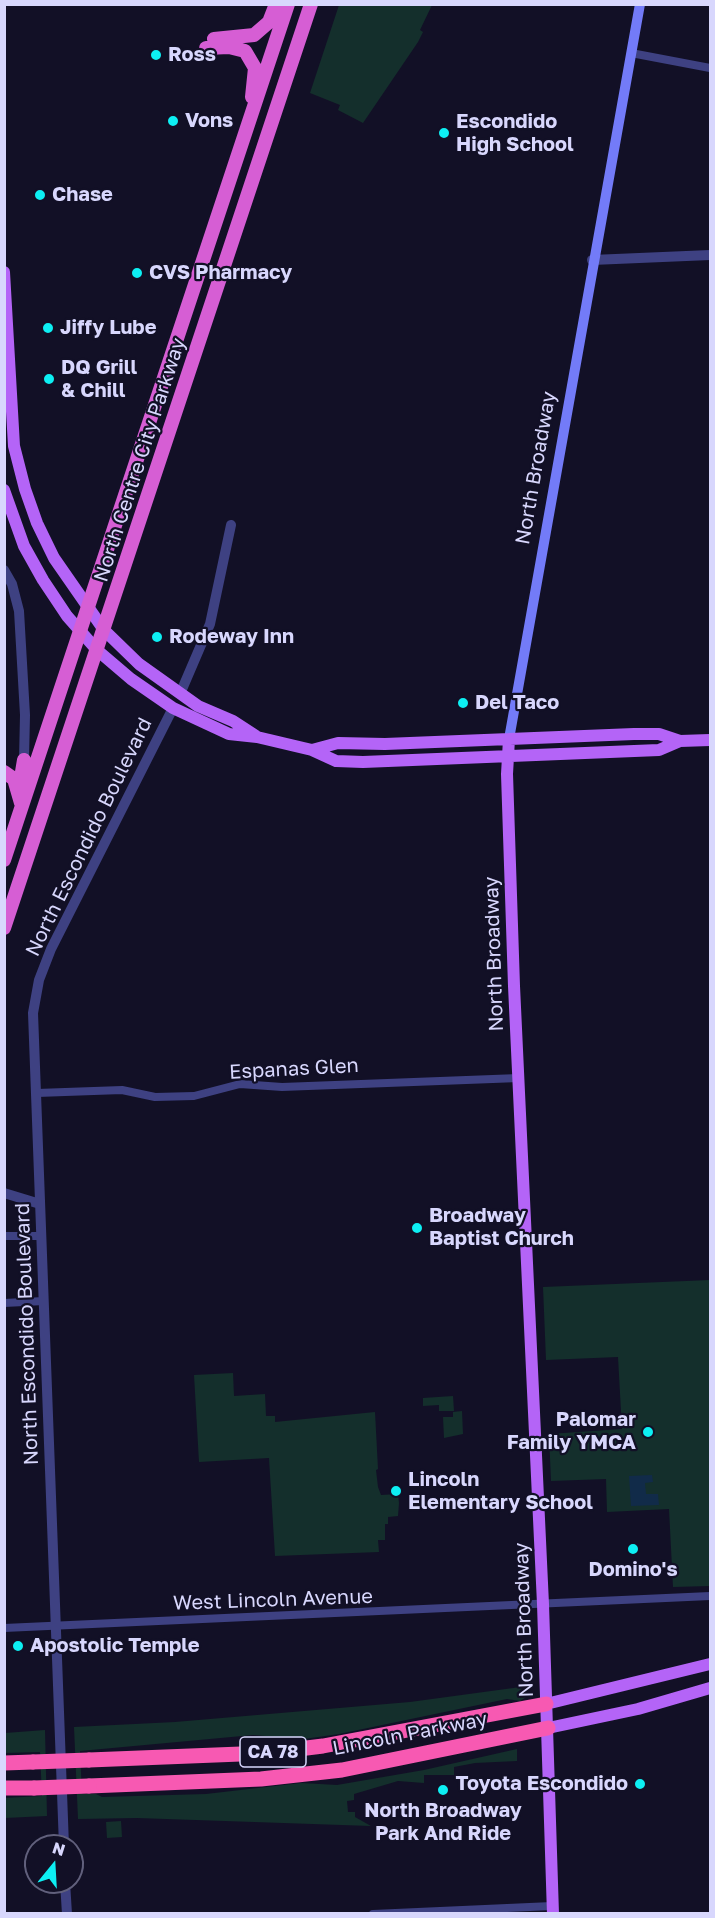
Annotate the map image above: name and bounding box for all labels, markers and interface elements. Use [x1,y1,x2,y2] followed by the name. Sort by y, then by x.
[168,43,216,67] place label: Ross
[149,48,163,62] marker: Ross
[185,109,233,133] place label: Vons
[456,110,574,157] place label: Escondido High School
[166,114,180,128] marker: Vons
[437,126,451,140] marker: Escondido High School
[52,183,113,207] place label: Chase
[33,188,47,202] marker: Chase
[149,261,292,285] place label: CVS Pharmacy
[130,266,144,280] marker: CVS Pharmacy
[60,316,156,340] place label: Jiffy Lube
[41,321,55,335] marker: Jiffy Lube
[89,335,191,585] street label: North Centre City Parkway
[61,356,137,403] place label: DQ Grill & Chill
[42,372,56,386] marker: DQ Grill & Chill
[511,389,561,547] street label: North Broadway
[169,625,294,649] place label: Rodeway Inn
[150,630,164,644] marker: Rodeway Inn
[475,691,559,715] place label: Del Taco
[456,696,470,710] marker: Del Taco
[21,714,157,960] street label: North Escondido Boulevard
[479,876,509,1032] street label: North Broadway
[229,1054,359,1084] street label: Espanas Glen
[10,1202,44,1466] street label: North Escondido Boulevard
[429,1204,574,1251] place label: Broadway Baptist Church
[410,1221,424,1235] marker: Broadway Baptist Church
[507,1408,636,1455] place label: Palomar Family YMCA
[641,1425,655,1439] marker: Palomar Family YMCA
[408,1468,593,1515] place label: Lincoln Elementary School
[389,1484,403,1498] marker: Lincoln Elementary School
[509,1542,539,1698] street label: North Broadway
[626,1542,640,1556] marker: Domino's
[588,1558,678,1582] place label: Domino's
[173,1585,373,1615] street label: West Lincoln Avenue
[30,1634,200,1658] place label: Apostolic Temple
[11,1639,25,1653] marker: Apostolic Temple
[331,1707,489,1761] street label: Lincoln Parkway
[240,1737,306,1767] road number: CA 78
[456,1772,628,1796] place label: Toyota Escondido
[633,1777,647,1791] marker: Toyota Escondido
[436,1783,450,1797] marker: North Broadway Park And Ride
[364,1799,522,1846] place label: North Broadway Park And Ride
[24,1834,84,1894] north arrow
[50,1837,68,1860] text: N

